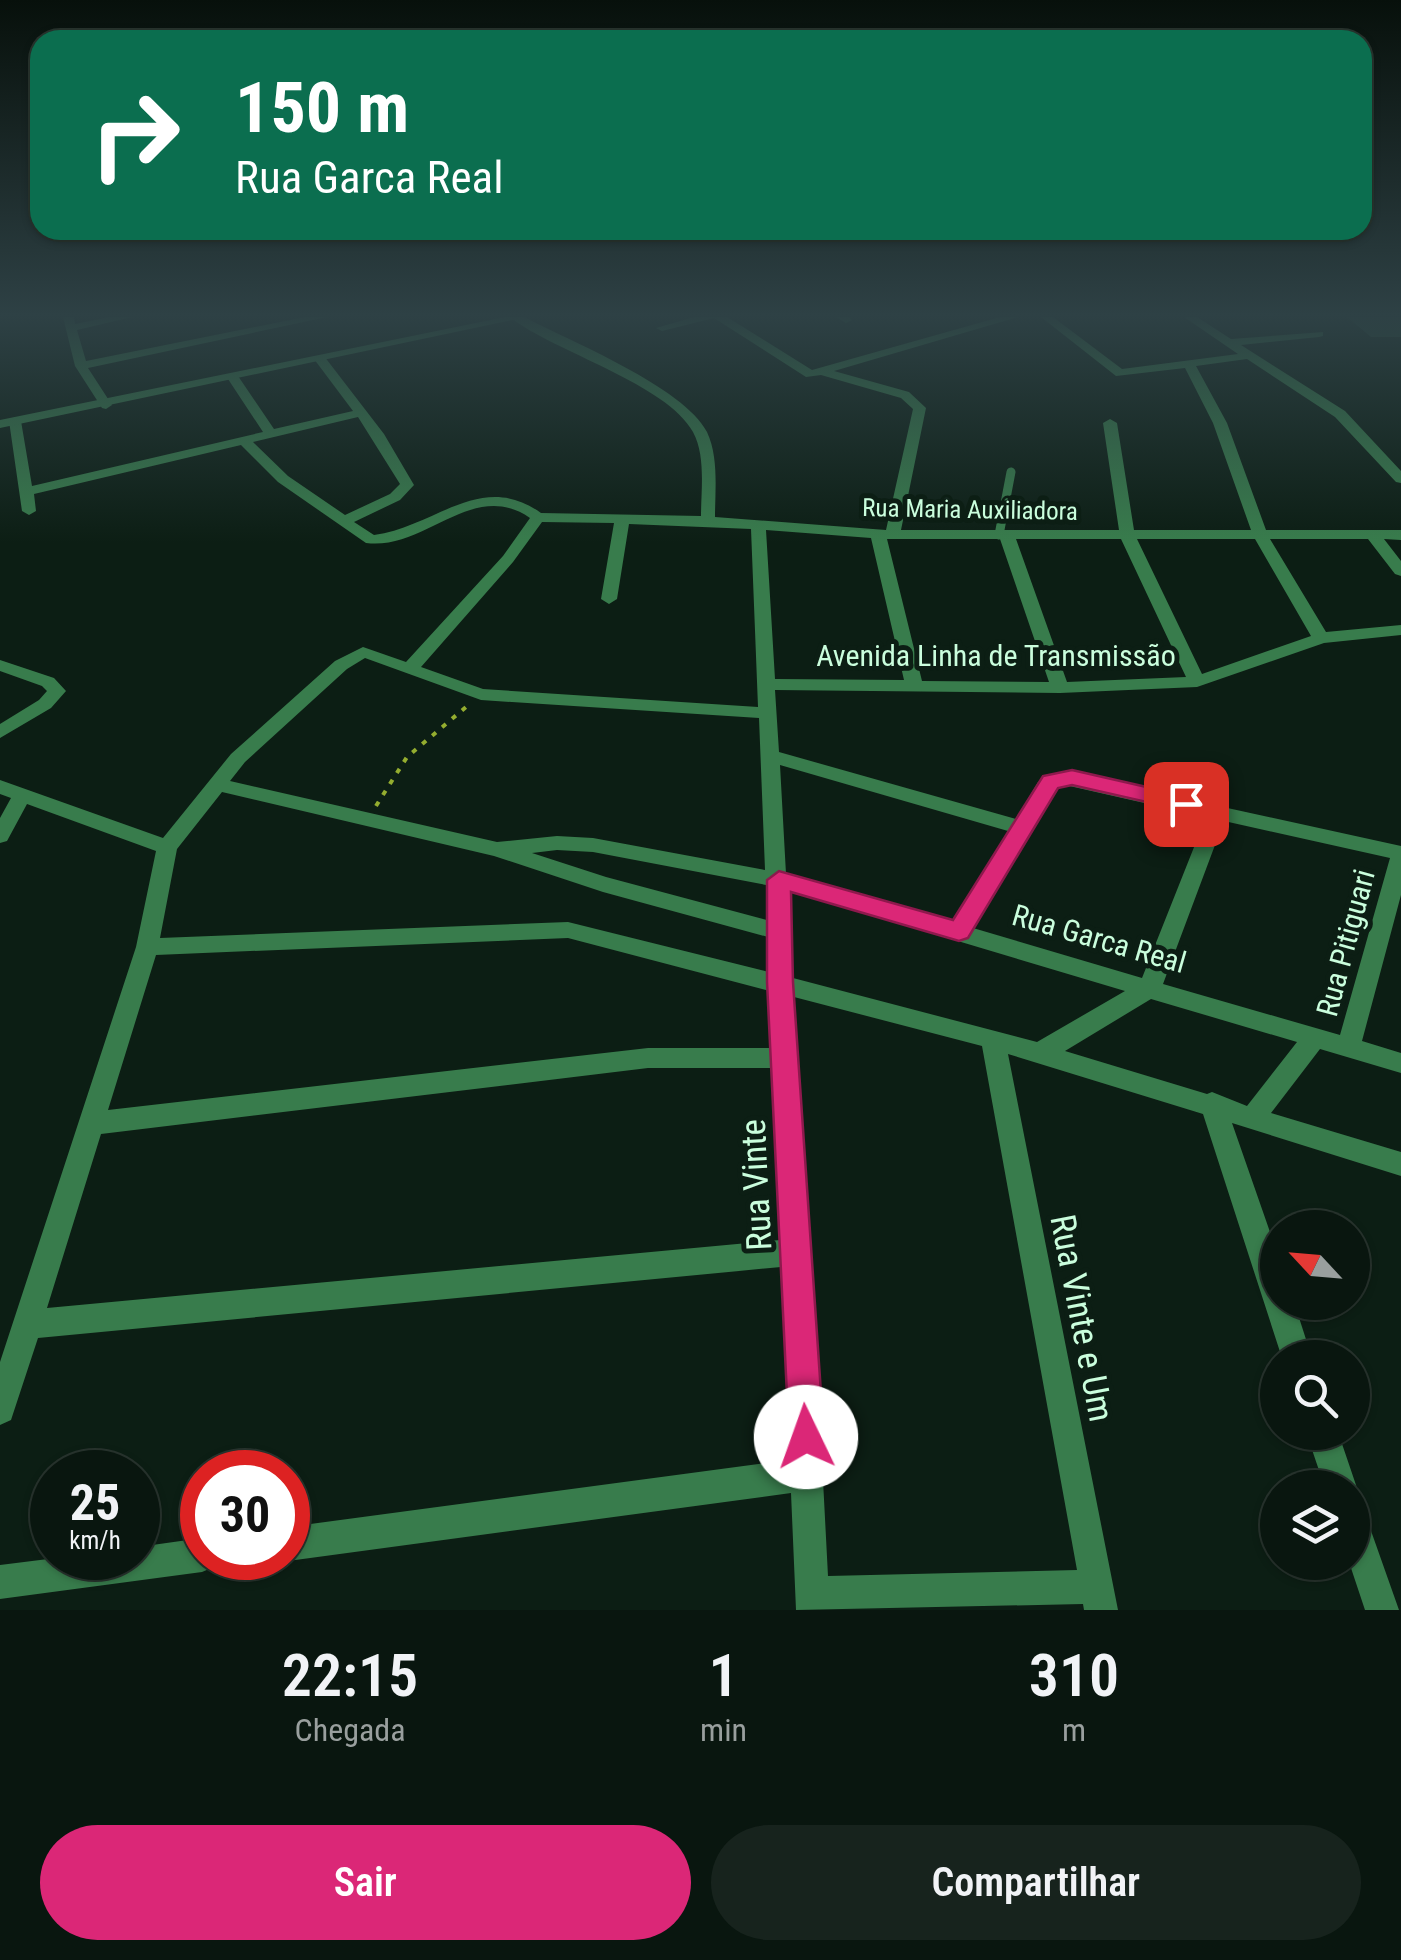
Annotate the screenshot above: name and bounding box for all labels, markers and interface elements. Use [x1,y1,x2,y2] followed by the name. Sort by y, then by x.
[235,67,409,149] text: 150 m
[70,70,200,200] icon: right
[235,151,503,204] text: Rua Garca Real
[862,493,1078,526] street label: Rua Maria Auxiliadora
[816,638,1176,673] street label: Avenida Linha de Transmissão
[1144,762,1229,847] pin
[1159,777,1214,832] icon: arrive
[1309,866,1382,1020] street label: Rua Pitiguari
[1008,897,1190,980] street label: Rua Garca Real
[733,1118,780,1252] street label: Rua Vinte
[1260,1210,1370,1320] north arrow
[1260,1210,1370,1580] map controls
[1041,1211,1122,1425] street label: Rua Vinte e Um
[1260,1340,1370,1450] button: search
[754,1385,858,1489] position arrow
[180,1450,310,1580] speed limit sign: 30
[1260,1470,1370,1580] button: layers
[70,1474,120,1532] text: 25
[69,1526,121,1555] text: km/h
[282,1640,418,1711] text: 22:15
[708,1640,739,1711] text: 1
[1029,1640,1119,1711] text: 310
[295,1711,405,1749] text: Chegada
[700,1711,747,1749] text: min
[1062,1711,1086,1749] text: m
[40,1825,691,1940] button: Sair
[711,1825,1361,1940] button: Compartilhar

